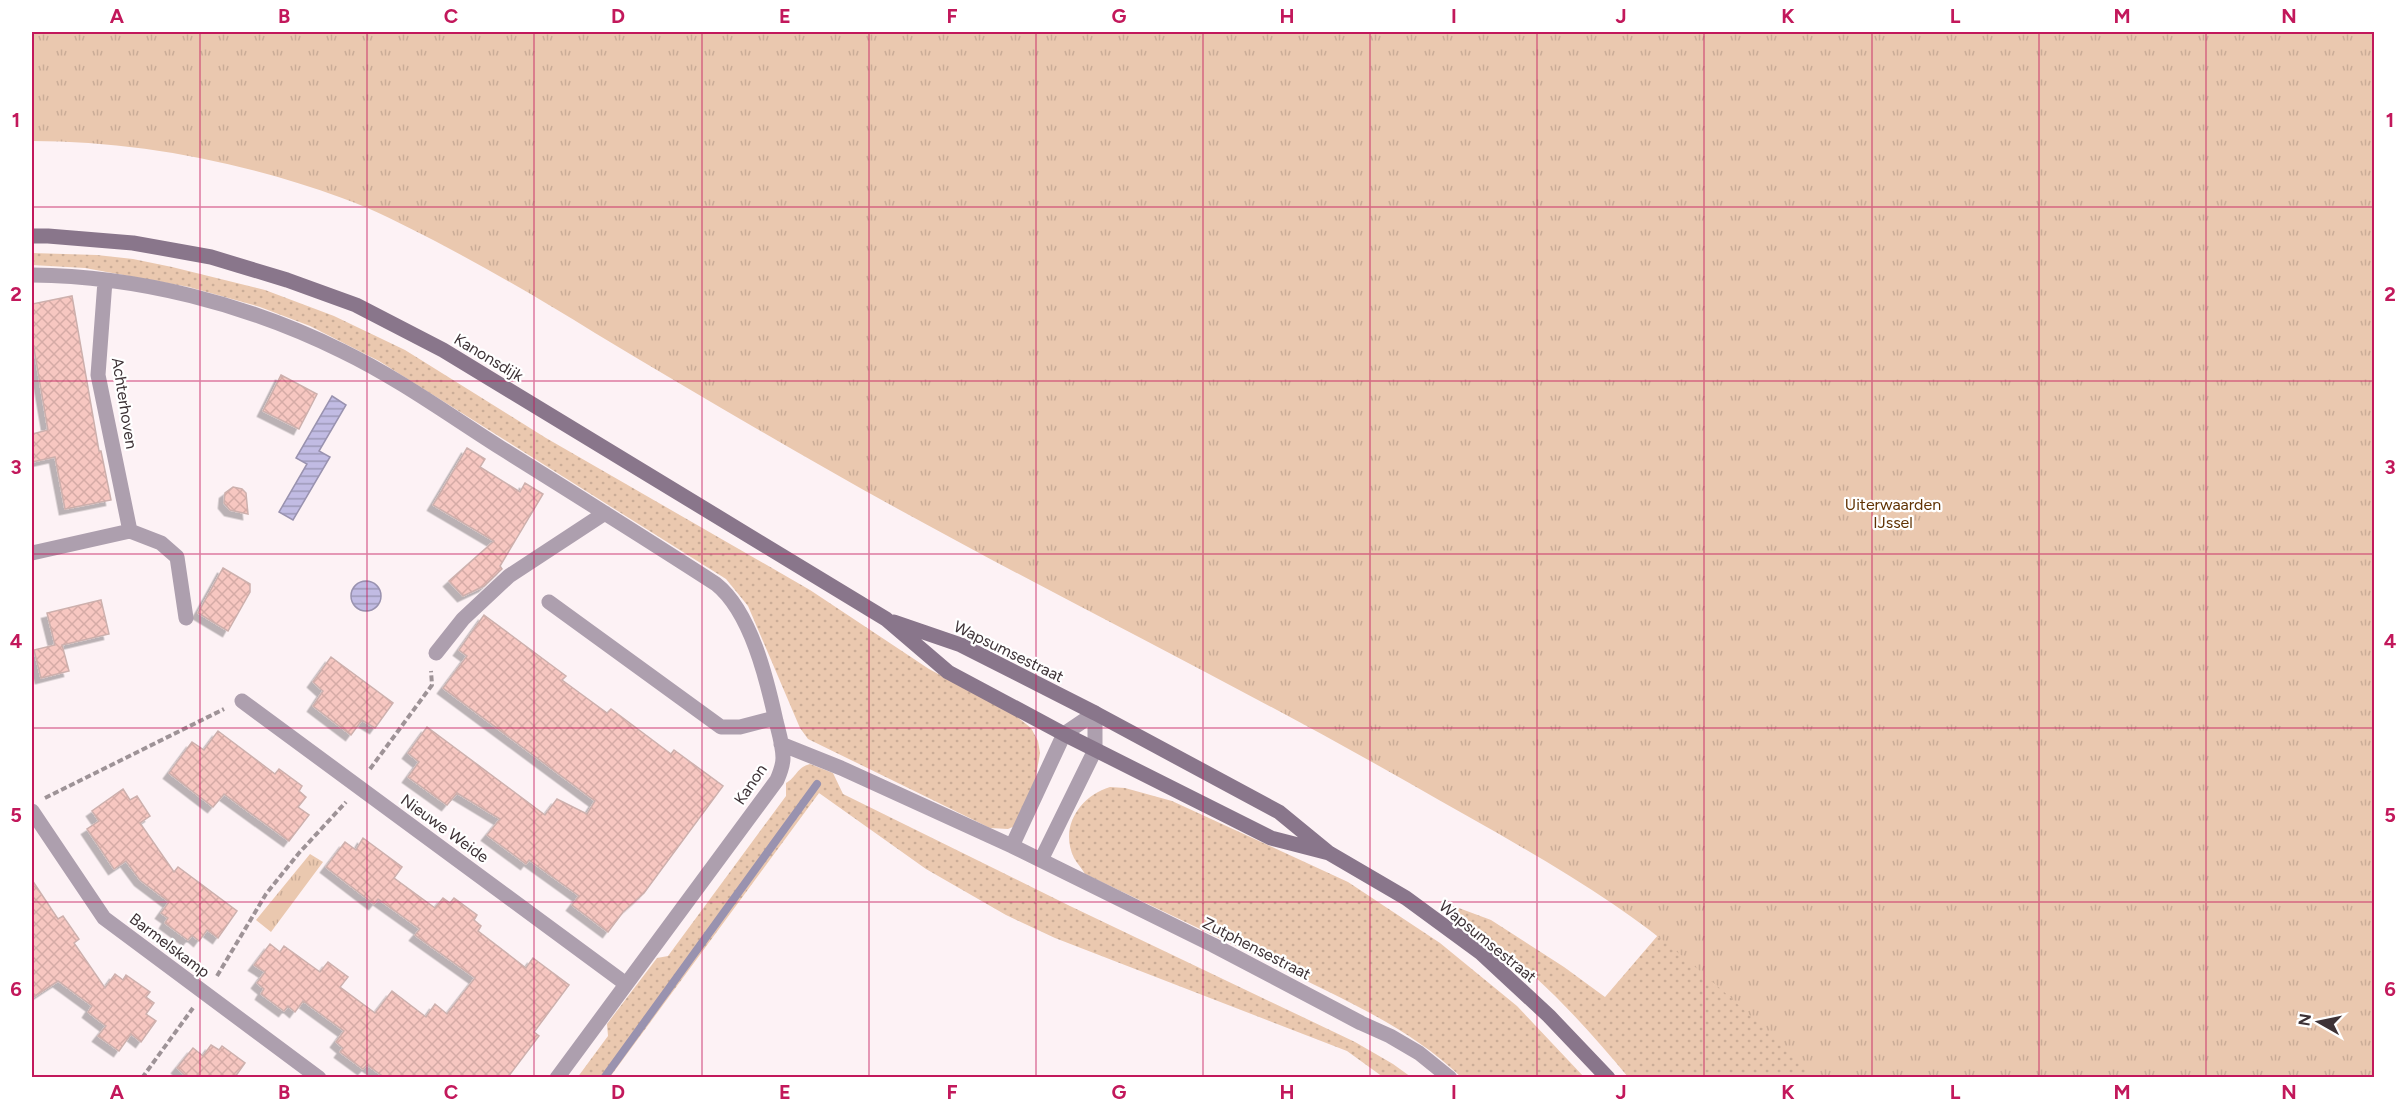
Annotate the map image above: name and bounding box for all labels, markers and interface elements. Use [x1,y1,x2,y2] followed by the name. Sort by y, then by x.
[110,4,125,28] text: A
[278,4,290,28] text: B
[444,4,458,28] text: C
[611,4,625,28] text: D
[779,4,791,28] text: E
[946,4,958,28] text: F
[1112,4,1127,28] text: G
[1280,4,1295,28] text: H
[1451,4,1457,28] text: I
[1615,4,1627,28] text: J
[1781,4,1795,28] text: K
[1950,4,1961,28] text: L
[2113,4,2131,28] text: M
[2281,4,2297,28] text: N
[12,108,20,132] text: 1
[2386,108,2394,132] text: 1
[10,282,22,306] text: 2
[2384,282,2396,306] text: 2
[451,329,527,386] street label: Kanonsdijk
[108,356,141,450] street label: Achterhoven
[10,455,22,479] text: 3
[2384,455,2396,479] text: 3
[1845,495,1941,532] park label: Uiterwaarden IJssel
[951,617,1067,686] street label: Wapsumsestraat
[10,629,23,653] text: 4
[2384,629,2397,653] text: 4
[730,760,771,808] street label: Kanon
[397,790,493,867] street label: Nieuwe Weide
[10,803,22,827] text: 5
[2384,803,2396,827] text: 5
[1435,896,1540,986] street label: Wapsumsestraat
[126,909,214,982] street label: Barmelskamp
[1200,913,1314,984] street label: Zutphensestraat
[10,977,22,1001] text: 6
[2384,977,2396,1001] text: 6
[2289,992,2349,1052] north arrow
[2294,1012,2315,1027] text: N
[110,1080,125,1104] text: A
[278,1080,290,1104] text: B
[444,1080,458,1104] text: C
[611,1080,625,1104] text: D
[779,1080,791,1104] text: E
[946,1080,958,1104] text: F
[1112,1080,1127,1104] text: G
[1280,1080,1295,1104] text: H
[1451,1080,1457,1104] text: I
[1615,1080,1627,1104] text: J
[1781,1080,1795,1104] text: K
[1950,1080,1961,1104] text: L
[2113,1080,2131,1104] text: M
[2281,1080,2297,1104] text: N

